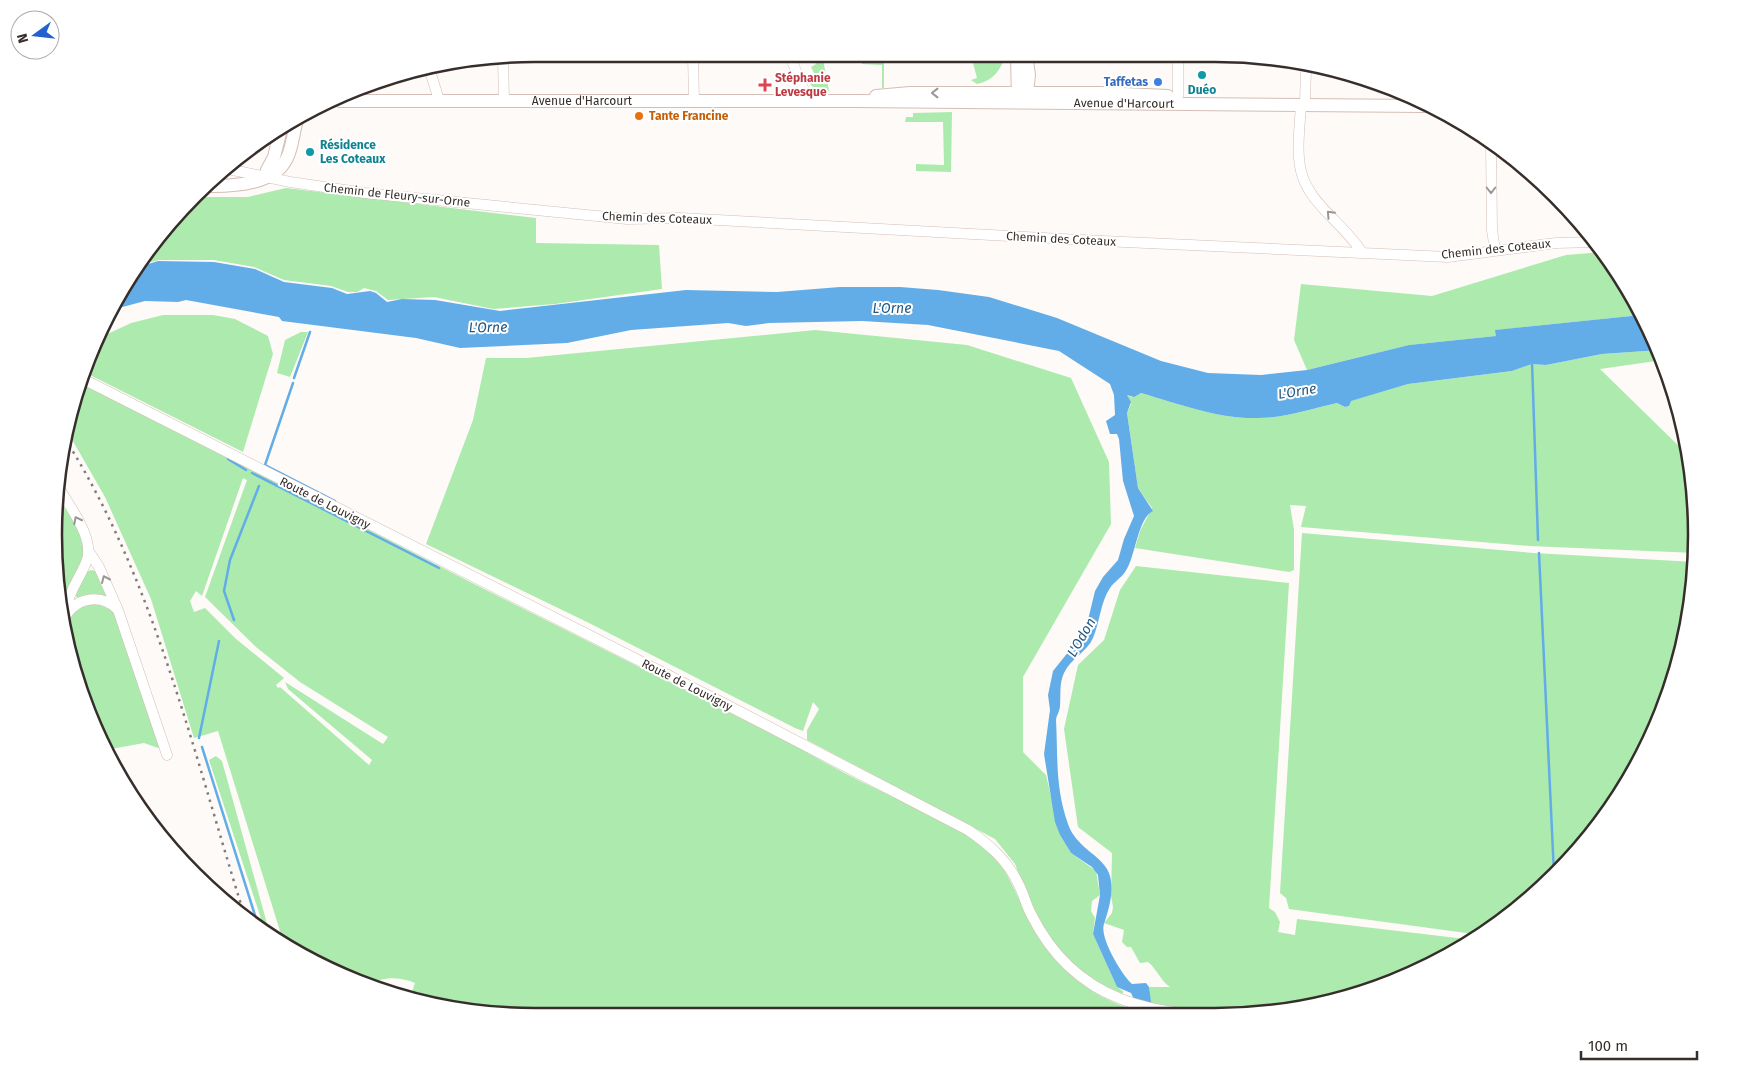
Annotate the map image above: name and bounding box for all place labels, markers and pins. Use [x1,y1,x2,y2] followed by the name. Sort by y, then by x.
[1196,69,1208,81] marker: Duéo
[775,71,831,99] place label: Stéphanie Levesque
[1104,75,1148,89] place label: Taffetas
[1152,76,1164,88] marker: Taffetas
[759,79,771,91] marker: Stéphanie Levesque
[1188,83,1216,97] place label: Duéo
[649,109,729,123] place label: Tante Francine
[633,110,645,122] marker: Tante Francine
[320,138,386,166] place label: Résidence Les Coteaux
[304,146,316,158] marker: Résidence Les Coteaux

